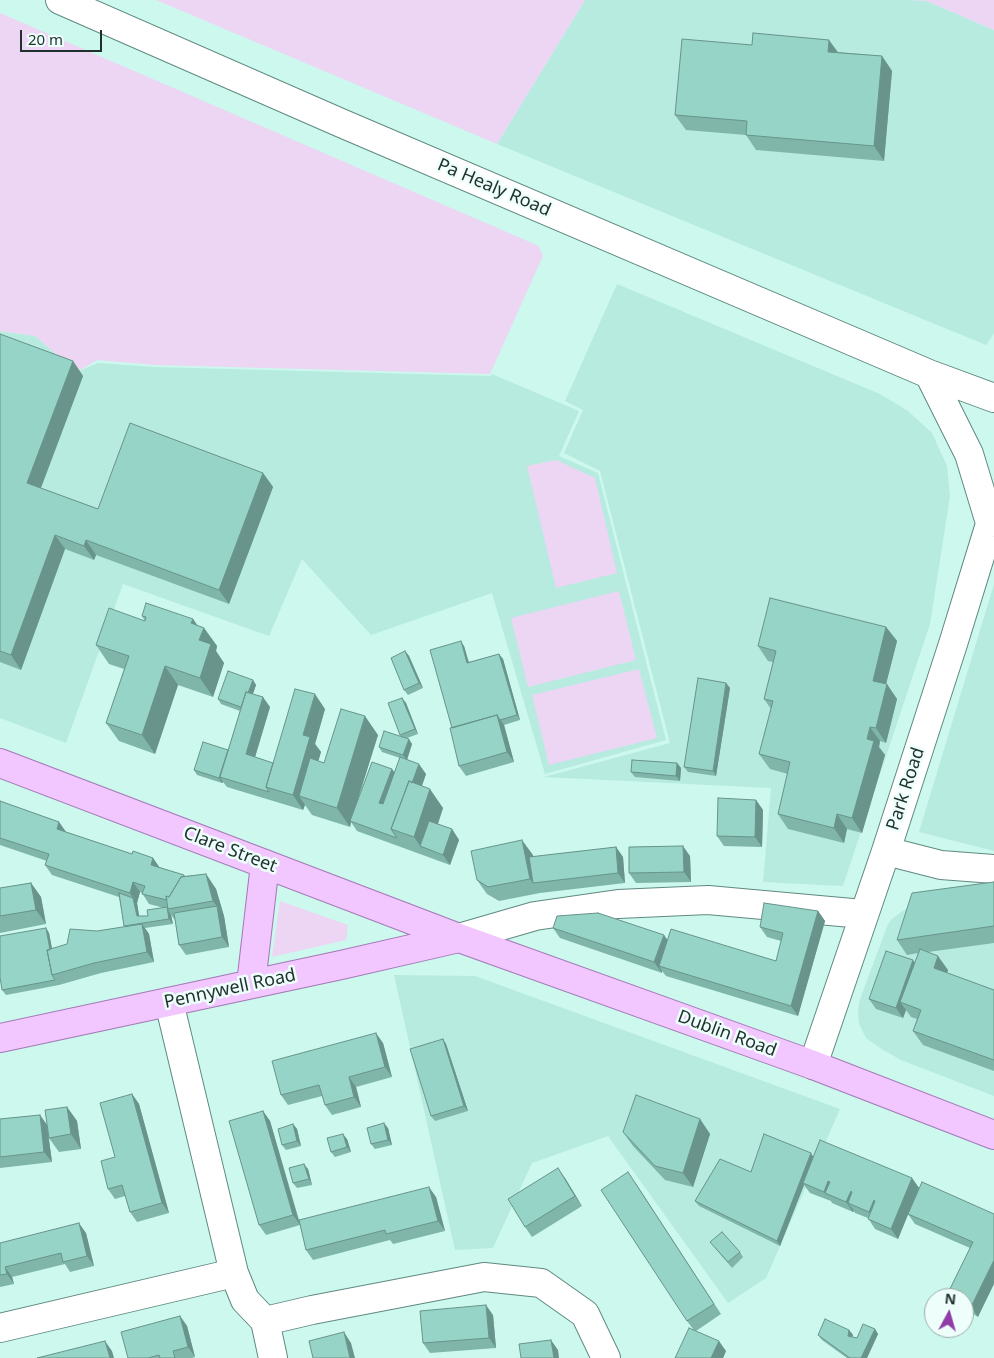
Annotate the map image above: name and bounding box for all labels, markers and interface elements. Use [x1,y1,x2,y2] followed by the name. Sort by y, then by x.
[22,20,105,52] scale bar
[28,29,63,49] text: 20 m
[434,154,554,222] street label: Pa Healy Road
[882,745,930,833] street label: Park Road
[180,822,280,878] street label: Clare Street
[162,965,298,1013] street label: Pennywell Road
[675,1006,779,1062] street label: Dublin Road
[924,1288,974,1338] north arrow
[944,1289,957,1309] text: N

